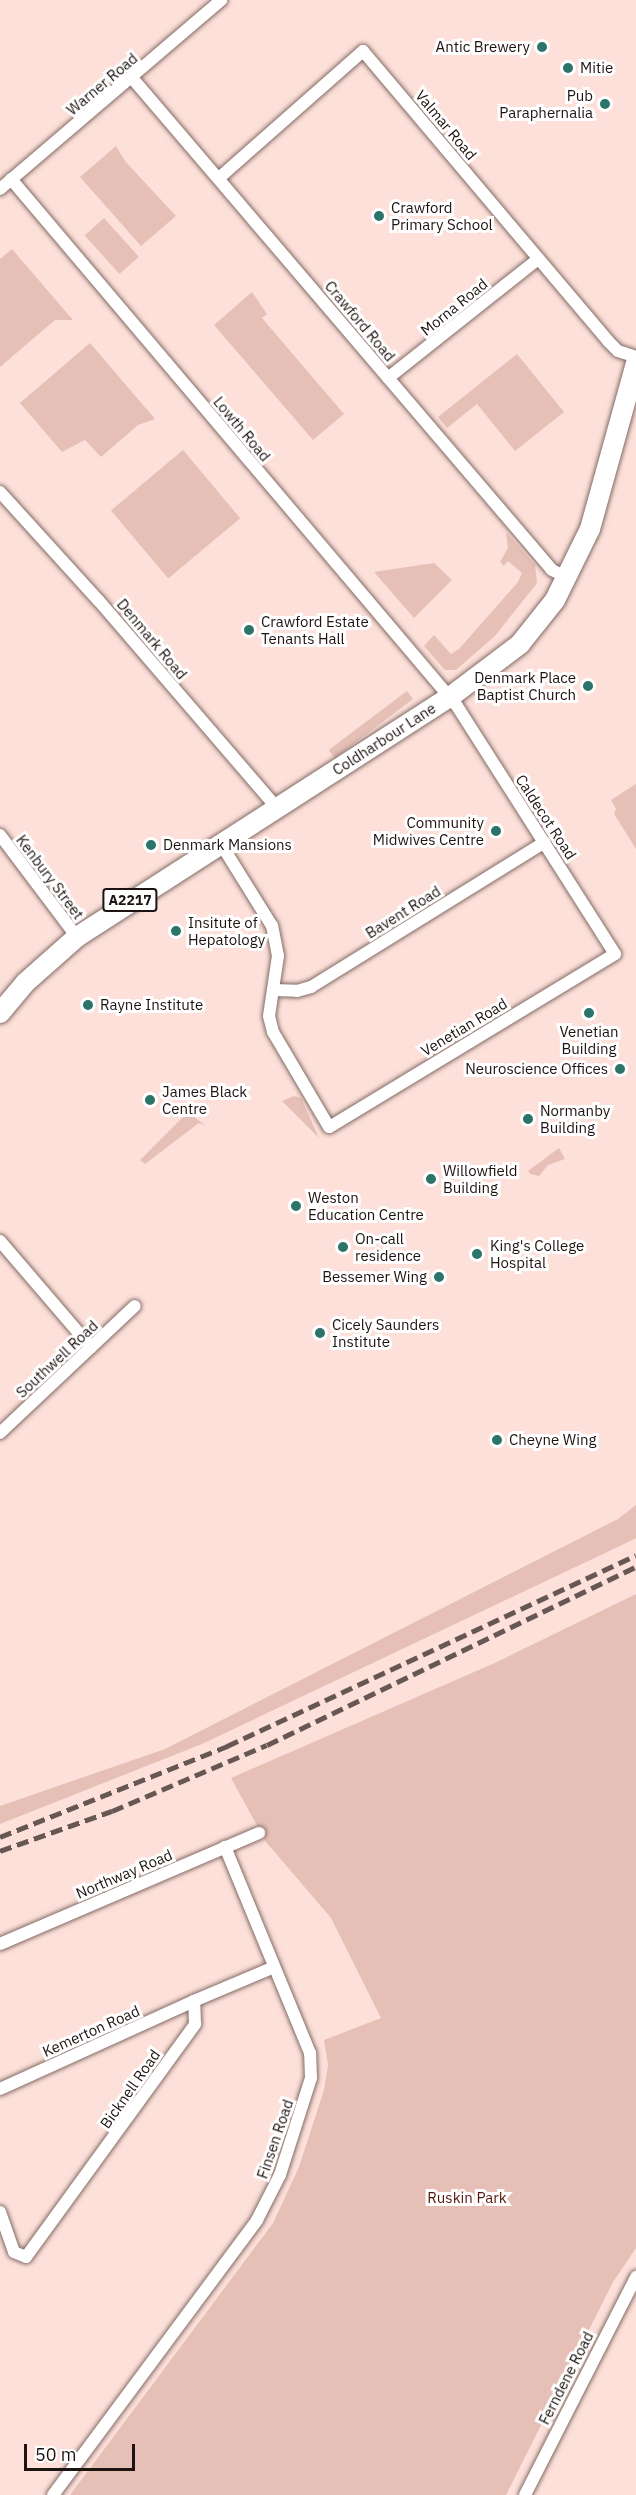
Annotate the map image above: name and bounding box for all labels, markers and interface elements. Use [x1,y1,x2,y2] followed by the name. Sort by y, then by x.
[436,38,530,56] place label: Antic Brewery
[535,40,549,54] marker: Antic Brewery
[63,49,141,119] street label: Warner Road
[580,59,613,77] place label: Mitie
[561,61,575,75] marker: Mitie
[499,86,593,121] place label: Pub Paraphernalia
[412,87,480,163] street label: Valmar Road
[598,97,612,111] marker: Pub Paraphernalia
[391,198,493,233] place label: Crawford Primary School
[372,209,386,223] marker: Crawford Primary School
[417,275,491,339] street label: Morna Road
[321,277,399,365] street label: Crawford Road
[210,393,274,465] street label: Lowth Road
[113,595,191,683] street label: Denmark Road
[261,612,369,647] place label: Crawford Estate Tenants Hall
[242,623,256,637] marker: Crawford Estate Tenants Hall
[474,668,576,703] place label: Denmark Place Baptist Church
[581,679,595,693] marker: Denmark Place Baptist Church
[329,699,439,779] street label: Coldharbour Lane
[512,771,580,863] street label: Caldecot Road
[373,813,484,848] place label: Community Midwives Centre
[489,824,503,838] marker: Community Midwives Centre
[12,831,88,923] street label: Kenbury Street
[163,836,292,854] place label: Denmark Mansions
[144,838,158,852] marker: Denmark Mansions
[362,882,444,942] street label: Bavent Road
[102,889,158,911] road number: A2217
[188,913,265,948] place label: Insitute of Hepatology
[169,924,183,938] marker: Insitute of Hepatology
[418,994,510,1060] street label: Venetian Road
[100,996,203,1014] place label: Rayne Institute
[81,998,95,1012] marker: Rayne Institute
[582,1006,596,1020] marker: Venetian Building
[559,1022,619,1057] place label: Venetian Building
[465,1060,608,1078] place label: Neuroscience Offices
[613,1062,627,1076] marker: Neuroscience Offices
[162,1082,247,1117] place label: James Black Centre
[143,1093,157,1107] marker: James Black Centre
[540,1101,610,1136] place label: Normanby Building
[521,1112,535,1126] marker: Normanby Building
[443,1161,518,1196] place label: Willowfield Building
[424,1172,438,1186] marker: Willowfield Building
[308,1188,424,1223] place label: Weston Education Centre
[289,1199,303,1213] marker: Weston Education Centre
[355,1229,421,1264] place label: On-call residence
[490,1236,584,1271] place label: King's College Hospital
[336,1240,350,1254] marker: On-call residence
[468,1245,486,1263] marker: King's College Hospital
[322,1268,427,1286] place label: Bessemer Wing
[432,1270,446,1284] marker: Bessemer Wing
[332,1315,439,1350] place label: Cicely Saunders Institute
[12,1317,102,1401] street label: Southwell Road
[313,1326,327,1340] marker: Cicely Saunders Institute
[509,1431,596,1449] place label: Cheyne Wing
[490,1433,504,1447] marker: Cheyne Wing
[73,1846,175,1902] street label: Northway Road
[40,2002,142,2060] street label: Kemerton Road
[96,2046,164,2132] street label: Bicknell Road
[253,2097,297,2181] street label: Finsen Road
[427,2189,507,2207] park label: Ruskin Park
[535,2328,597,2428] street label: Ferndene Road
[27,2432,138,2470] scale bar
[35,2443,77,2466] text: 50 m

